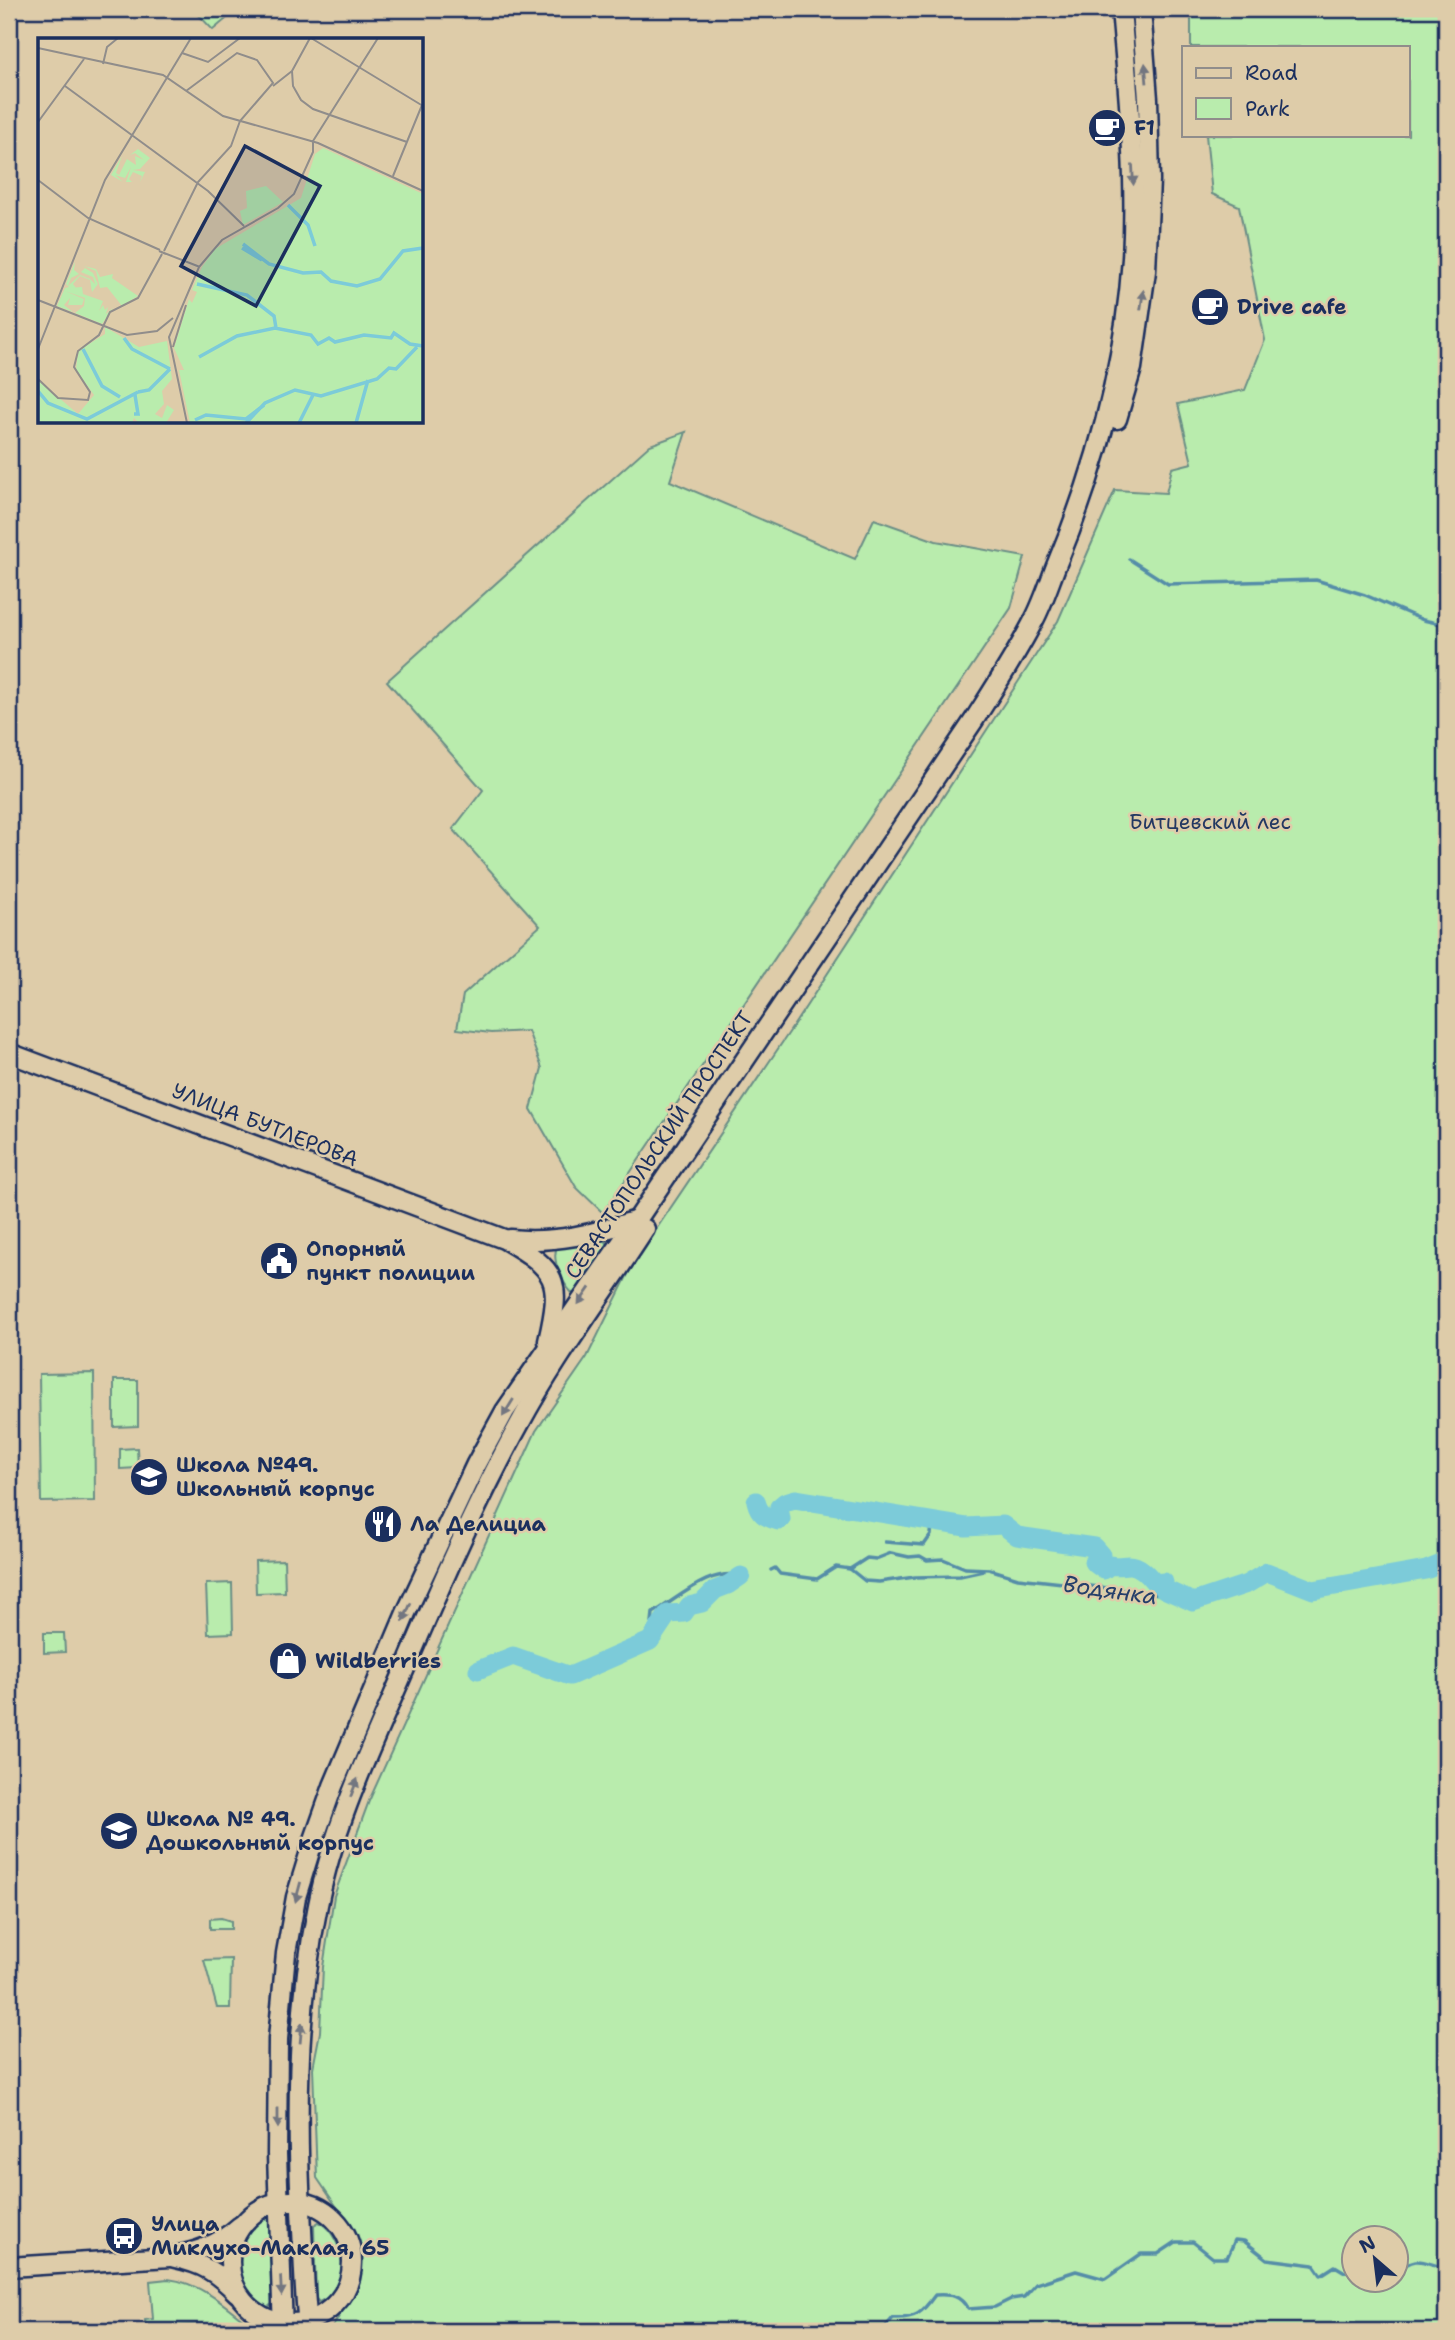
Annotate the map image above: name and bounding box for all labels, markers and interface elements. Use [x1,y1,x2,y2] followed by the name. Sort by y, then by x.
[38,38,424,424] inset map
[1182,46,1410,136] legend
[1245,59,1298,87] text: Road
[1140,62,1151,84] one-way arrow
[1245,95,1290,123] text: Park
[1086,107,1128,149] cafe icon: F1
[1134,114,1155,142] place label: F1
[1127,164,1138,186] one-way arrow
[1189,286,1231,328] cafe icon: Drive cafe
[1137,289,1148,311] one-way arrow
[1237,293,1347,321] place label: Drive cafe
[1129,808,1291,836] park label: Битцевский лес
[559,1005,759,1284] street label: СЕВАСТОПОЛЬСКИЙ ПРОСПЕКТ
[168,1077,362,1173] street label: УЛИЦА БУТЛЕРОВА
[306,1235,475,1287] place label: Опорный пункт полиции
[258,1240,300,1282] public building icon: Опорный пункт полиции
[577,1287,591,1305] one-way arrow
[501,1398,514,1418] one-way arrow
[176,1451,375,1503] place label: Школа №49. Школьный корпус
[128,1456,170,1498] school or university icon: Школа №49. Школьный корпус
[362,1503,404,1545] restaurant icon: Ла Делициа
[410,1510,547,1538] place label: Ла Делициа
[1061,1569,1159,1611] water label: Водянка
[401,1602,413,1622] one-way arrow
[267,1640,309,1682] shop icon: Wildberries
[315,1647,441,1675] place label: Wildberries
[348,1777,359,1798] one-way arrow
[146,1805,374,1857] place label: Школа № 49. Дошкольный корпус
[98,1810,140,1852] school or university icon: Школа № 49. Дошкольный корпус
[292,1881,303,1903] one-way arrow
[296,2022,307,2044] one-way arrow
[272,2107,284,2129] one-way arrow
[151,2210,389,2262] place label: Улица Миклухо-Маклая, 65
[103,2215,145,2257] bus stop icon: Улица Миклухо-Маклая, 65
[1340,2224,1410,2294] north arrow
[1355,2230,1380,2259] text: N
[276,2275,287,2297] one-way arrow

